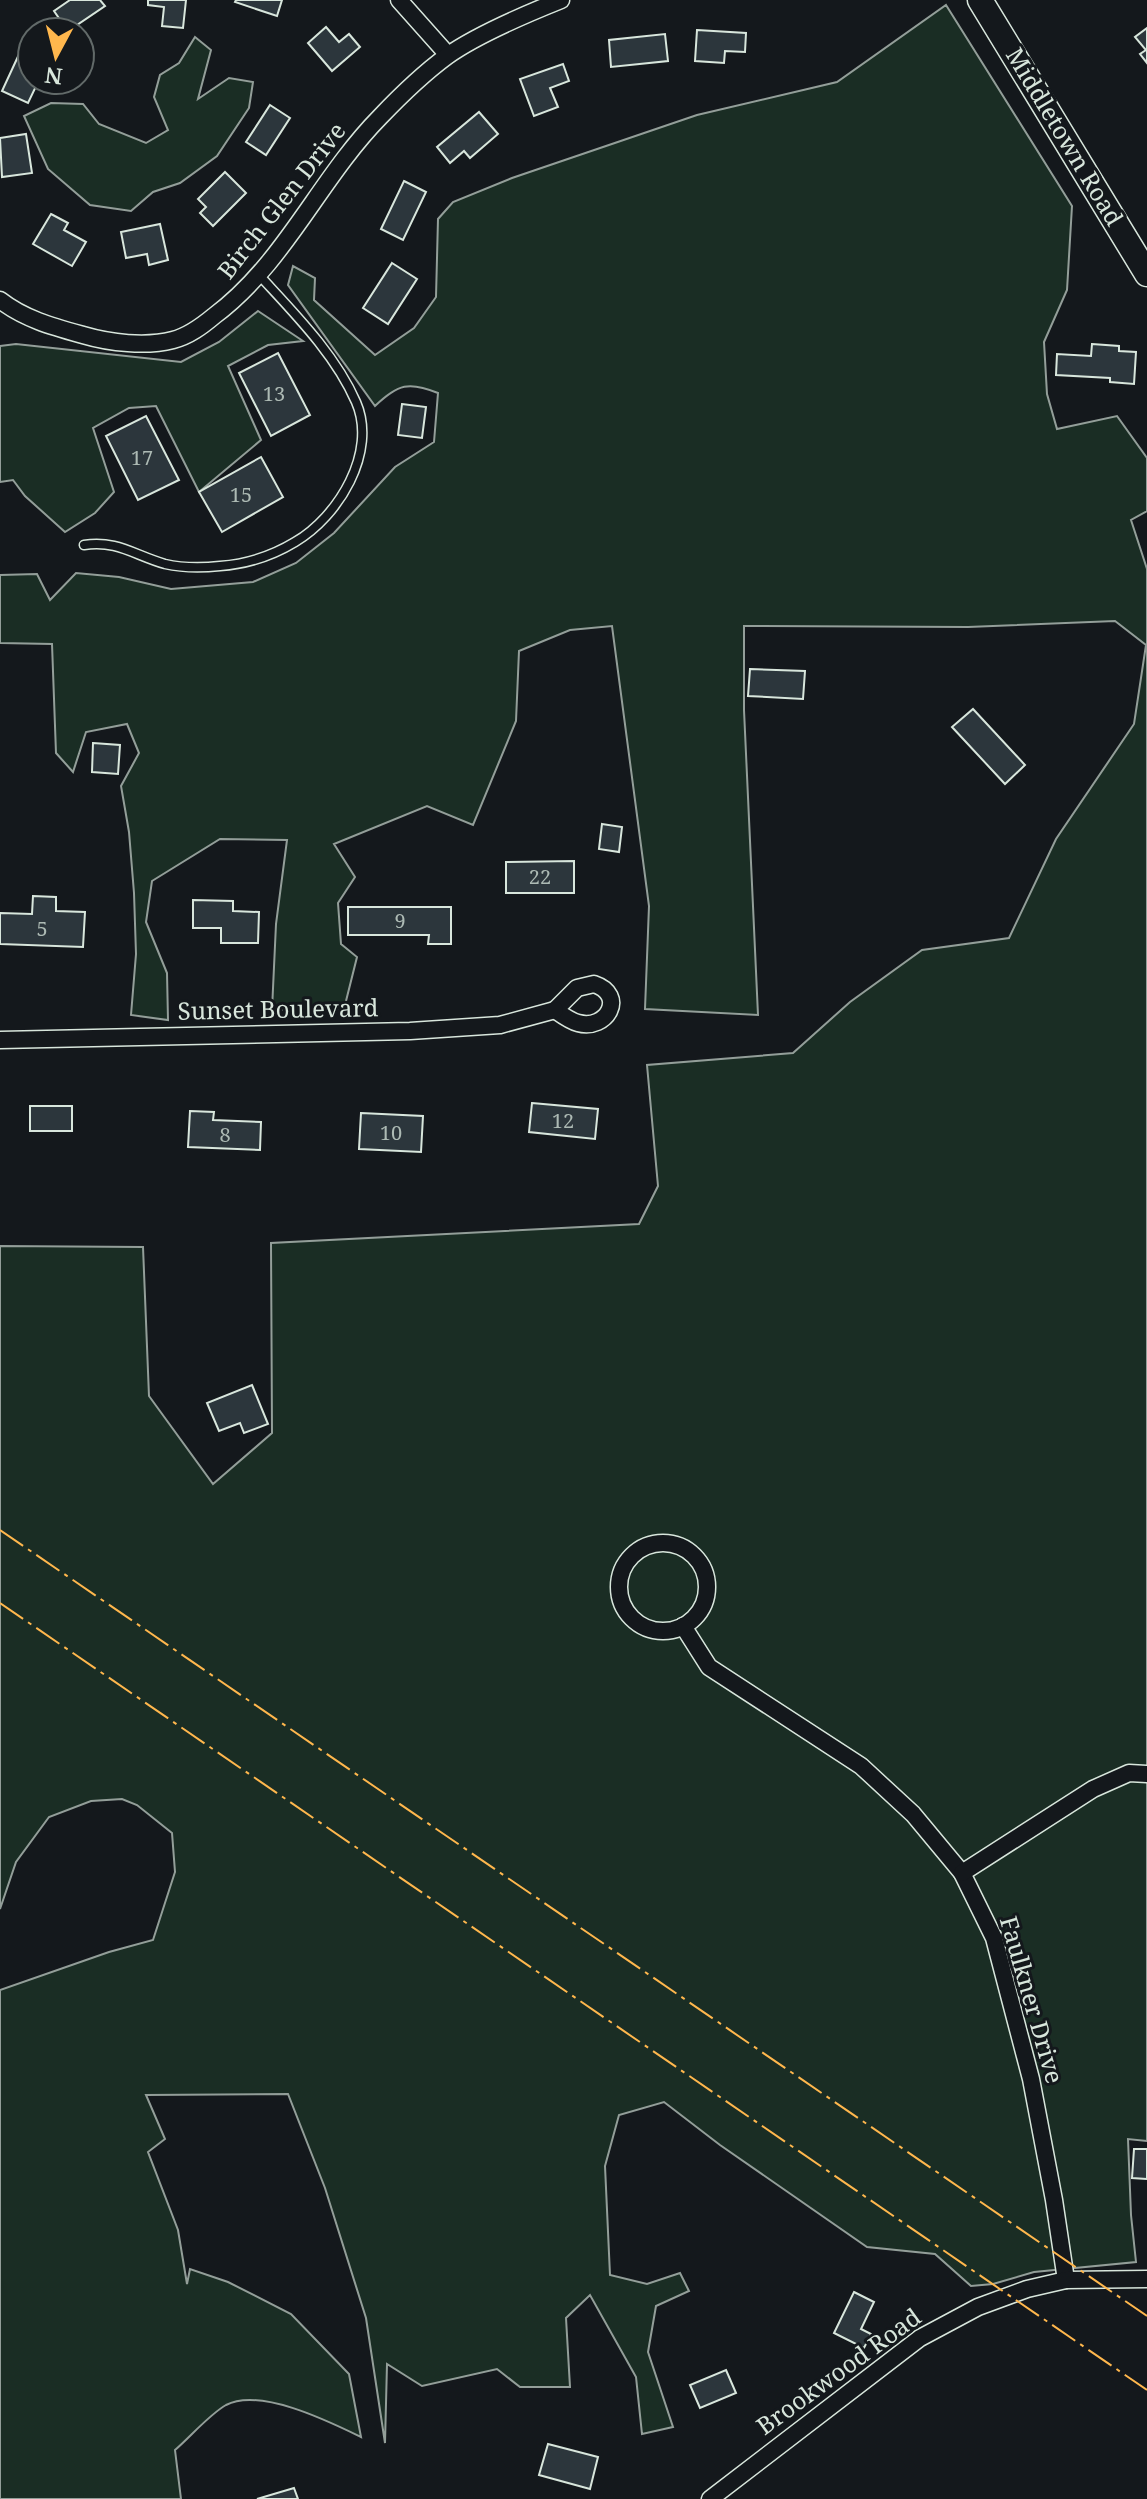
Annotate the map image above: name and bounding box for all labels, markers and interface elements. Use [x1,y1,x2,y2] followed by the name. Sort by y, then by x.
[16,16,96,96] north arrow
[999,41,1132,232] street label: Middletown Road
[43,61,64,93] text: N
[209,115,352,285] street label: Birch Glen Drive
[263,380,285,407] house number: 13
[131,444,153,471] house number: 17
[230,481,252,508] house number: 15
[529,863,551,890] house number: 22
[394,907,406,934] house number: 9
[36,915,48,942] house number: 5
[177,990,379,1027] street label: Sunset Boulevard
[552,1107,574,1134] house number: 12
[380,1119,402,1146] house number: 10
[219,1121,231,1148] house number: 8
[993,1912,1072,2087] street label: Faulkner Drive
[749,2300,927,2442] street label: Brookwood Road

